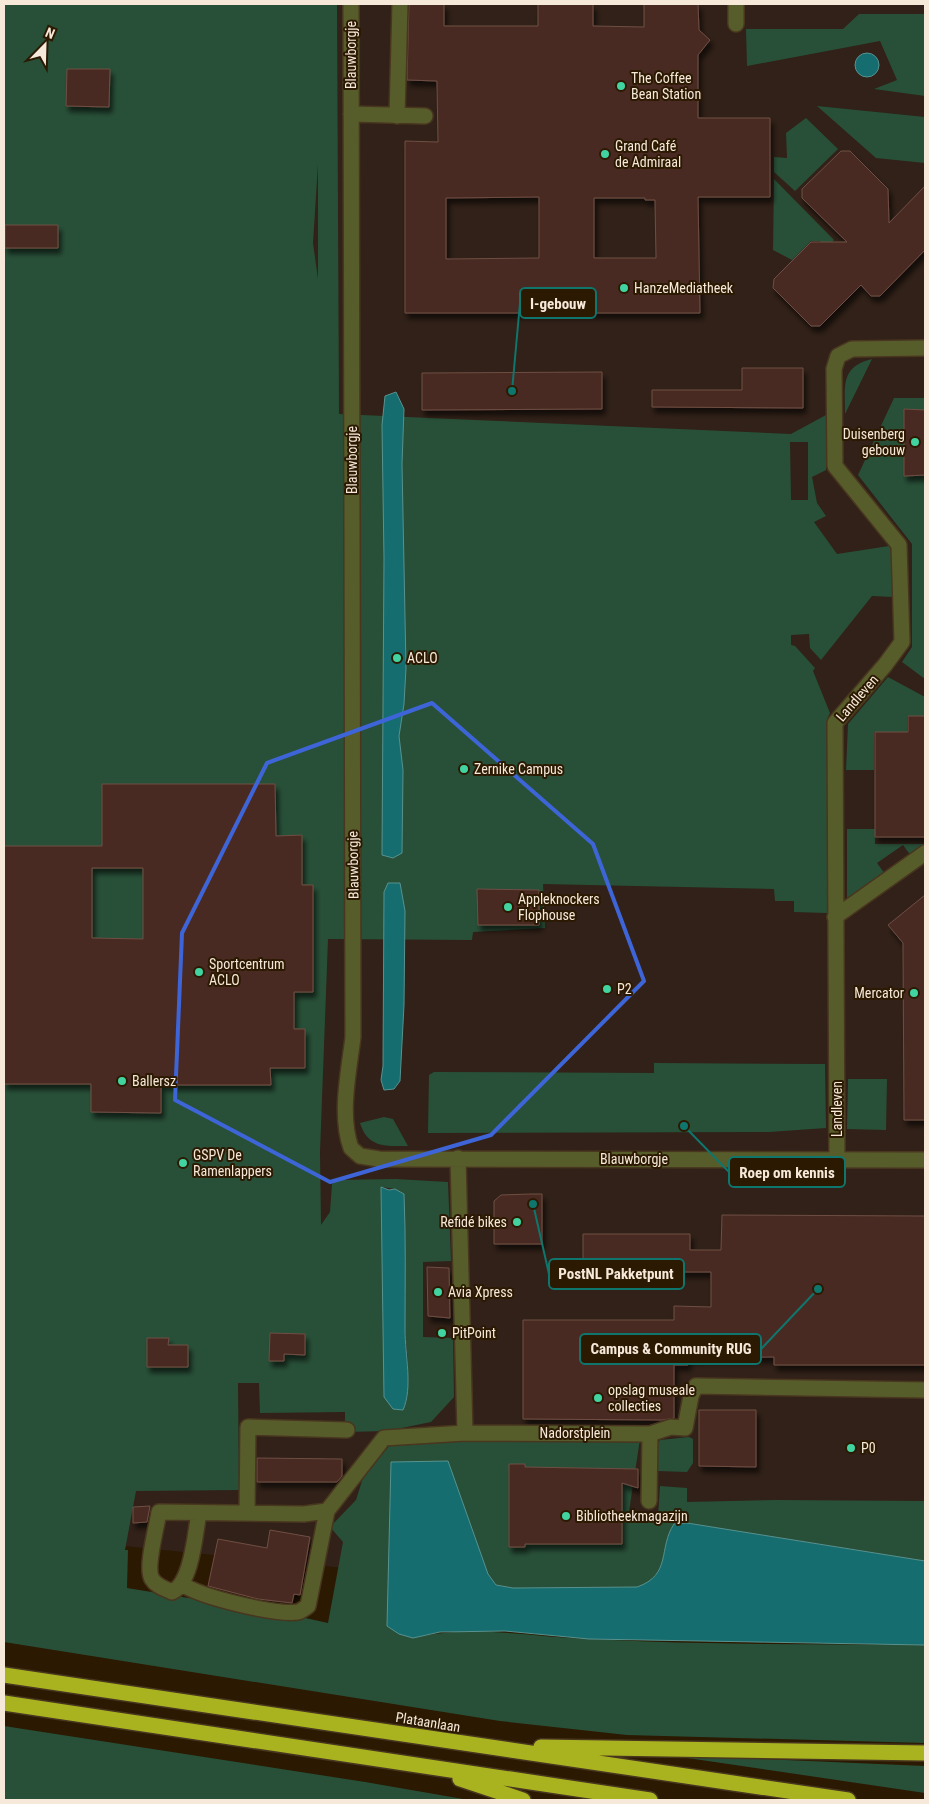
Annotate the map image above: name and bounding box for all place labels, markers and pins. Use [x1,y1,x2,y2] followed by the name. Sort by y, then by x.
[631,70,701,102] place label: The Coffee Bean Station
[615,80,627,92] marker: The Coffee Bean Station
[615,138,681,170] place label: Grand Café de Admiraal
[599,148,611,160] marker: Grand Café de Admiraal
[634,280,734,296] place label: HanzeMediatheek
[618,282,630,294] marker: HanzeMediatheek
[520,288,596,318] callout: I-gebouw
[843,426,905,458] place label: Duisenberg gebouw
[909,436,921,448] marker: Duisenberg gebouw
[407,650,438,666] place label: ACLO
[391,652,403,664] marker: ACLO
[474,761,563,777] place label: Zernike Campus
[458,763,470,775] marker: Zernike Campus
[518,891,600,923] place label: Appleknockers Flophouse
[502,901,514,913] marker: Appleknockers Flophouse
[209,956,284,988] place label: Sportcentrum ACLO
[193,966,205,978] marker: Sportcentrum ACLO
[617,981,632,997] place label: P2
[601,983,613,995] marker: P2
[854,985,904,1001] place label: Mercator
[908,987,920,999] marker: Mercator
[132,1073,176,1089] place label: Ballersz
[116,1075,128,1087] marker: Ballersz
[193,1147,272,1179] place label: GSPV De Ramenlappers
[177,1157,189,1169] marker: GSPV De Ramenlappers
[729,1157,845,1187] callout: Roep om kennis
[440,1214,507,1230] place label: Refidé bikes
[511,1216,523,1228] marker: Refidé bikes
[549,1259,684,1289] callout: PostNL Pakketpunt
[448,1284,513,1300] place label: Avia Xpress
[432,1286,444,1298] marker: Avia Xpress
[452,1325,496,1341] place label: PitPoint
[436,1327,448,1339] marker: PitPoint
[580,1334,761,1364] callout: Campus & Community RUG
[608,1382,696,1414] place label: opslag museale collecties
[592,1392,604,1404] marker: opslag museale collecties
[861,1440,876,1456] place label: P0
[845,1442,857,1454] marker: P0
[576,1508,688,1524] place label: Bibliotheekmagazijn
[560,1510,572,1522] marker: Bibliotheekmagazijn

